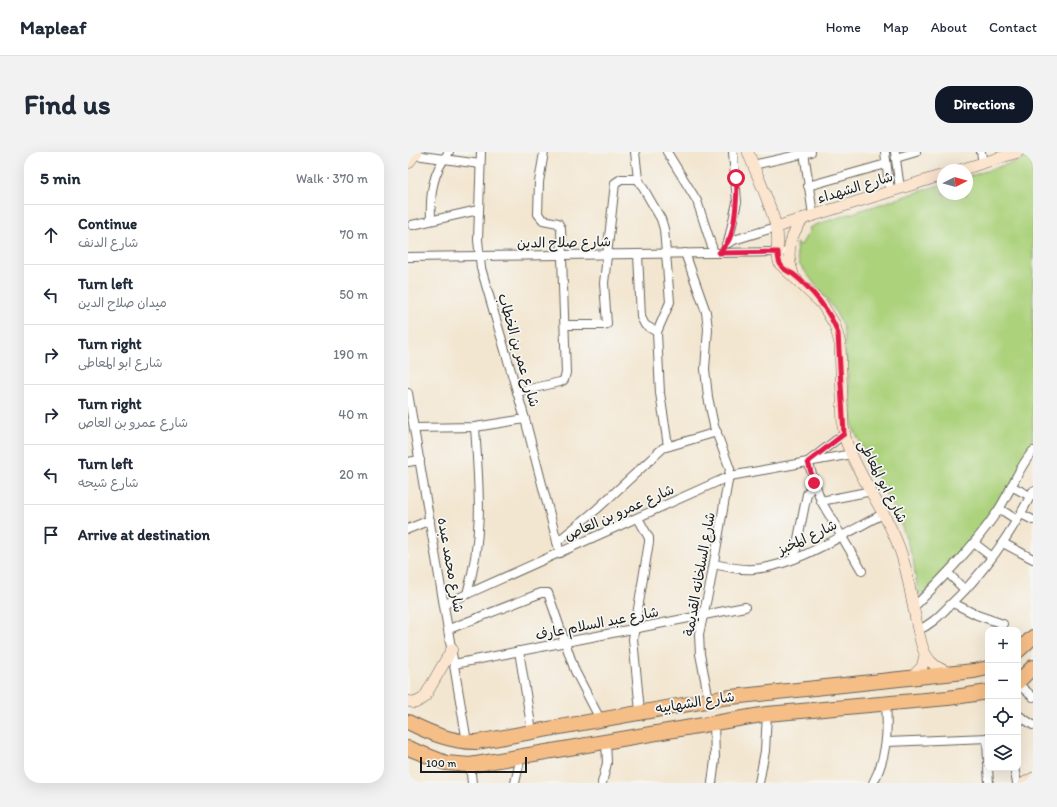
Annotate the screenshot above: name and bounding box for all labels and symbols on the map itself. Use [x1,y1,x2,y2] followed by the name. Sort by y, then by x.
[937,164,973,200] north arrow
[815,168,895,208] street label: شارع الشهداء
[727,169,745,187] route start
[517,233,611,253] street label: شارع صلاح الدين
[493,291,543,409] street label: شارع عمر بن الخطاب
[853,437,911,526] street label: شارع ابو المعاطى
[805,474,823,492] route end
[562,481,677,545] street label: شارع عمرو بن العاص
[680,511,720,638] street label: شارع السلخانه القديمة
[433,516,467,614] street label: شارع محمد عبده
[774,516,840,560] street label: شارع المخبز
[534,603,661,646] street label: شارع عبد السلام عارف
[654,688,736,718] street label: شارع الشهابيه
[420,755,527,774] scale bar

